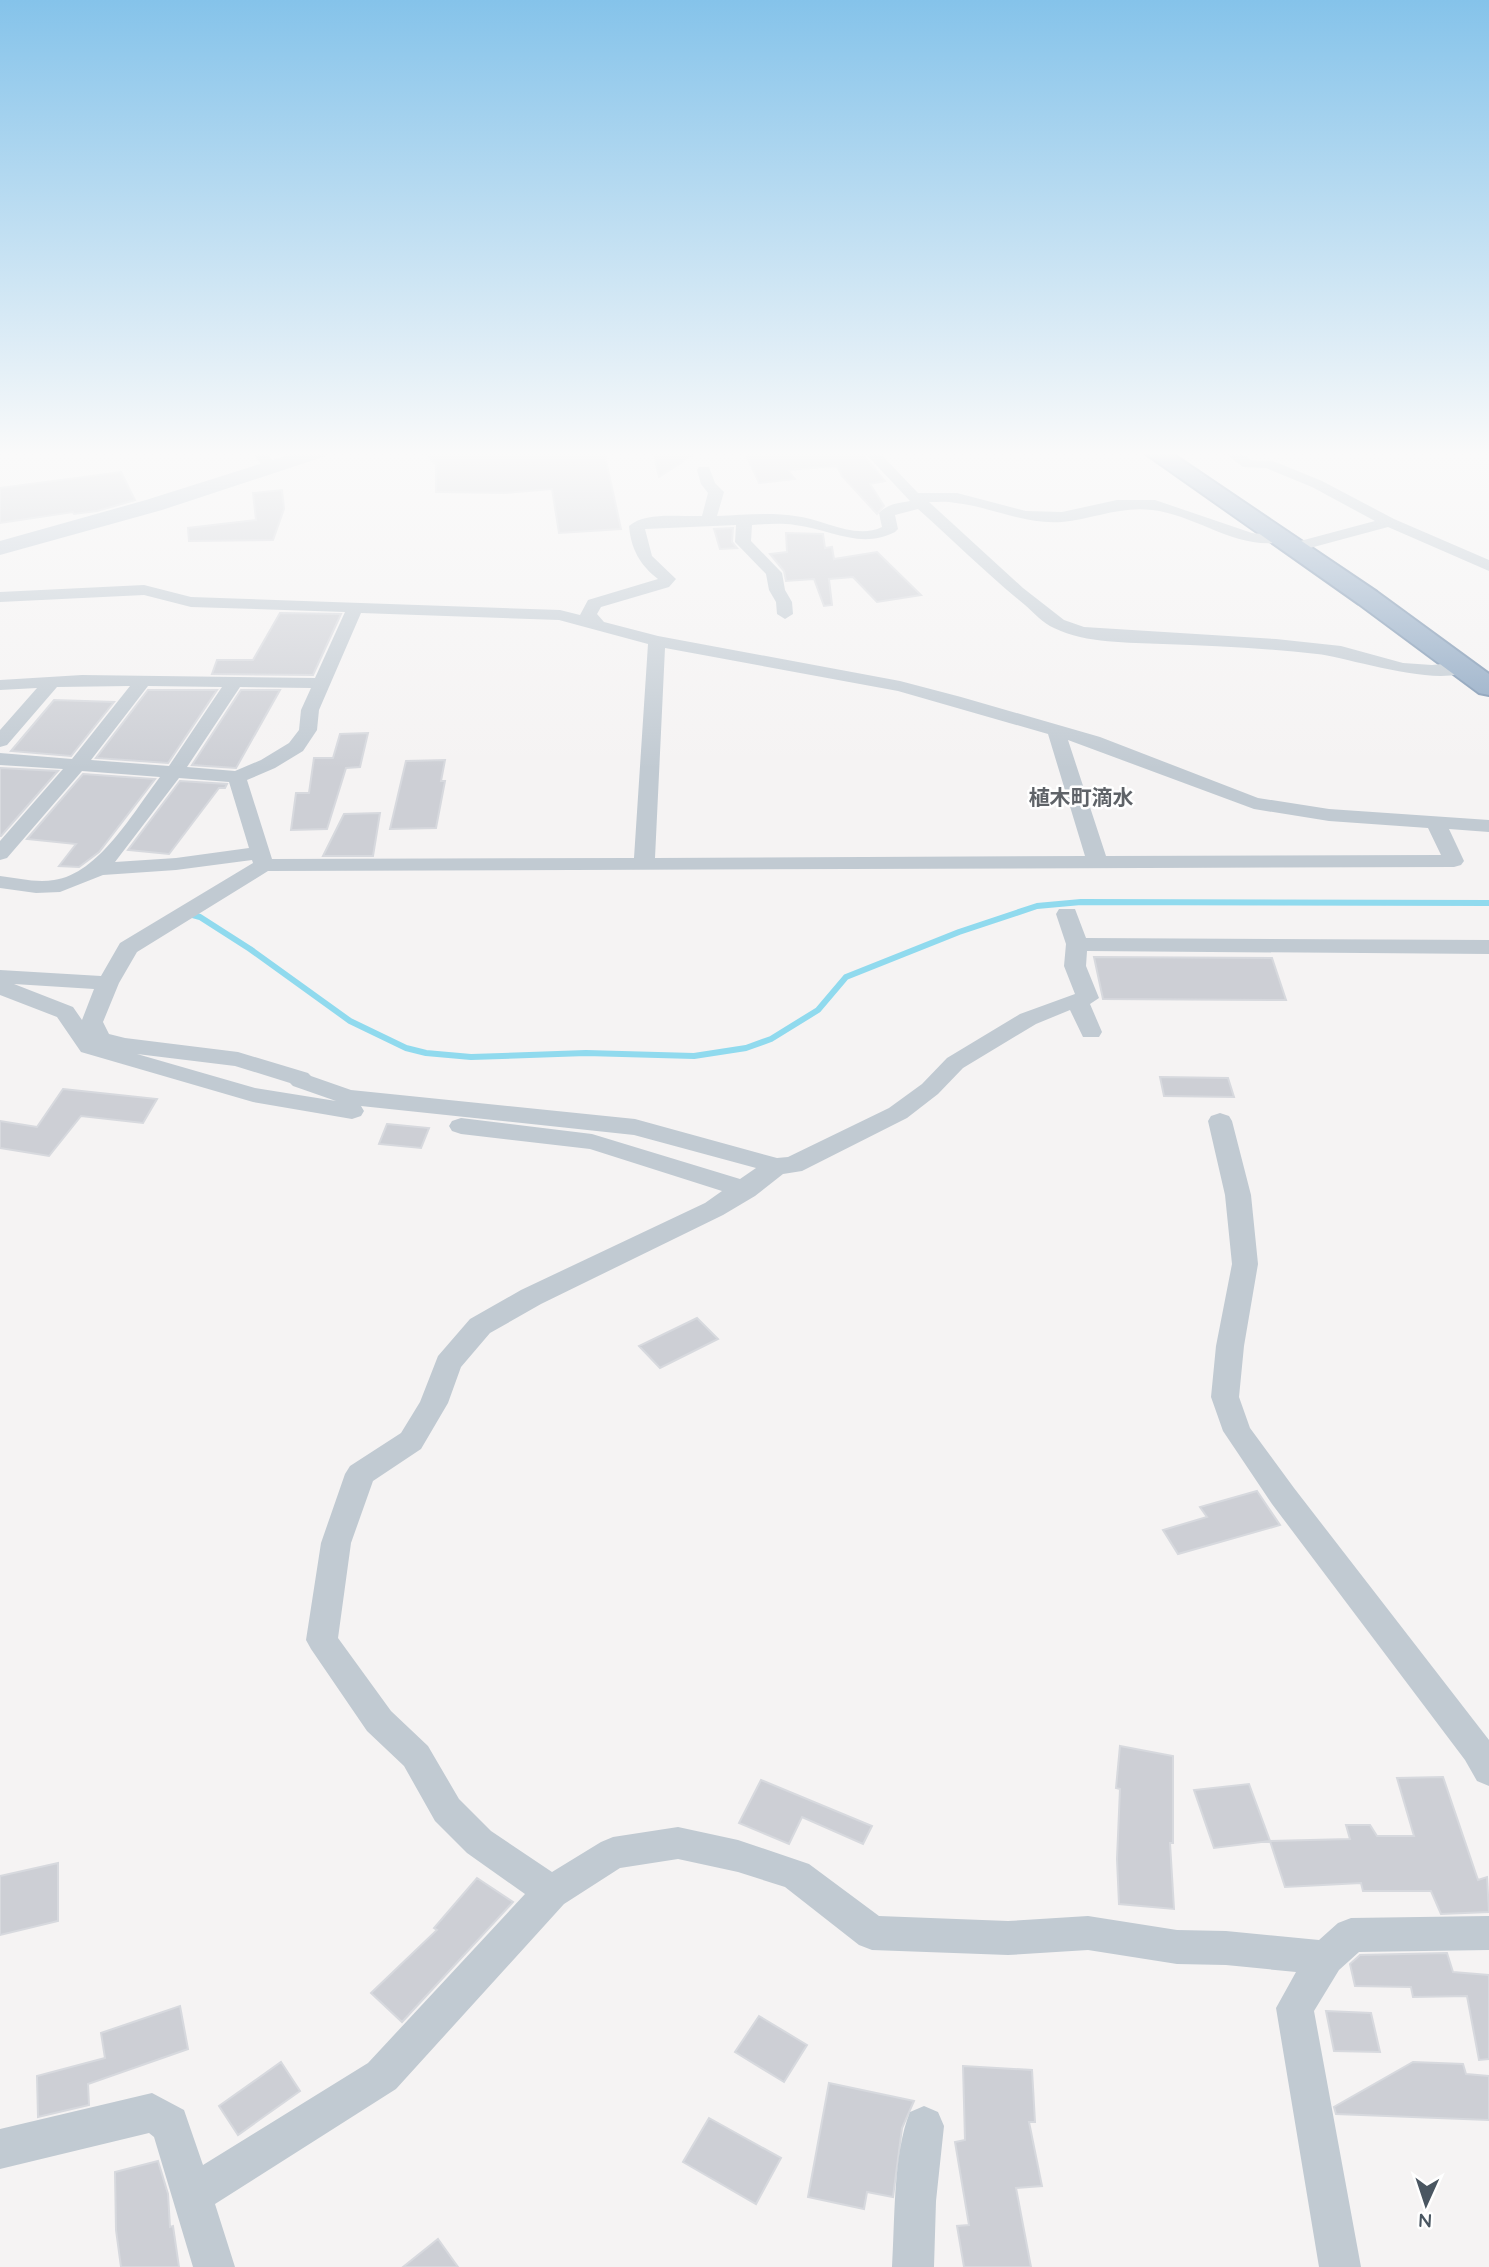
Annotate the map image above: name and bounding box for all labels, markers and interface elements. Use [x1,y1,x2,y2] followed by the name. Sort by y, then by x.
[1029,784,1134,810] district label: 植木町滴水
[1391,2169,1461,2239] north arrow
[1418,2209,1433,2233] text: N

